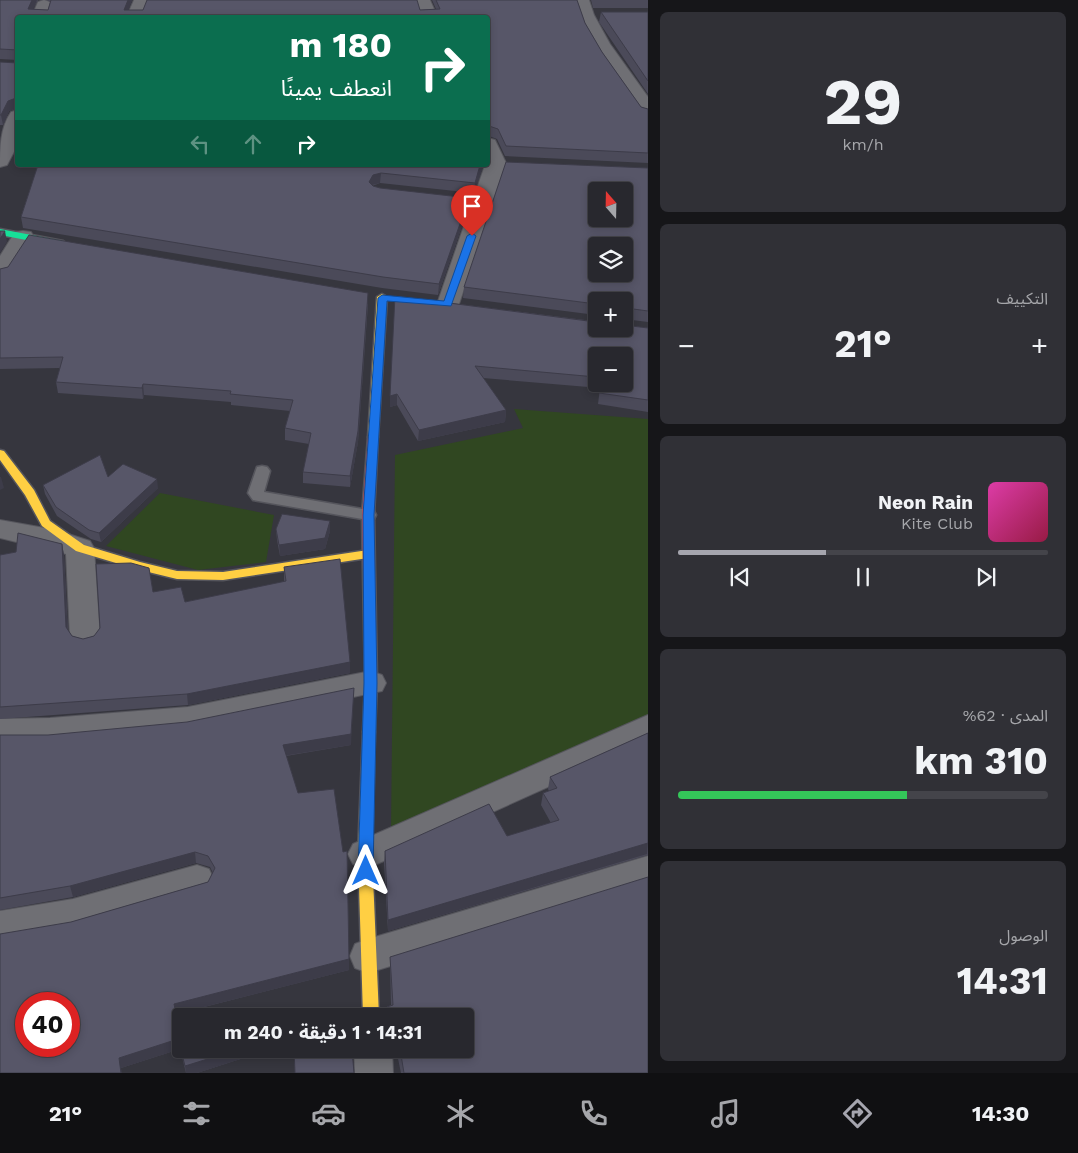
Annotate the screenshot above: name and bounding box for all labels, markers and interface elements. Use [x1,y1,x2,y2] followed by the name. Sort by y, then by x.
[289,24,392,66] text: 180 m
[410,35,475,100] icon: right
[824,64,902,140] text: 29
[281,76,392,101] text: انعطف يمينًا
[186,130,214,158] icon: left
[239,130,267,158] icon: ahead
[292,130,320,158] icon: right
[842,135,884,154] text: km/h
[588,182,632,228] north arrow
[588,182,633,392] map controls
[451,185,493,236] pin
[458,192,486,220] icon: arrive
[588,237,633,282] button: layers
[996,289,1048,308] text: التكييف
[588,292,633,337] button: +
[834,322,892,366] text: 21°
[678,329,695,362] text: −
[1031,329,1048,362] text: +
[588,347,633,392] button: −
[878,491,973,514] text: Neon Rain
[901,514,973,533] text: Kite Club
[726,563,754,591] icon: previous
[849,563,877,591] icon: pause
[972,563,1000,591] icon: next
[963,706,1048,725] text: المدى · 62%
[914,739,1048,783] text: 310 km
[339,844,391,896] position arrow
[999,926,1048,945] text: الوصول
[957,959,1048,1003] text: 14:31
[15,992,80,1057] speed limit sign: 40
[224,1021,422,1044] text: 14:31 · 1 دقيقة · 240 m
[179,1096,214,1131] icon: filters
[311,1096,346,1131] icon: car
[443,1096,478,1131] icon: climate
[576,1096,611,1131] icon: phone
[708,1096,743,1131] icon: music
[840,1096,875,1131] icon: directions
[49,1101,82,1126] text: 21°
[972,1101,1029,1126] text: 14:30

